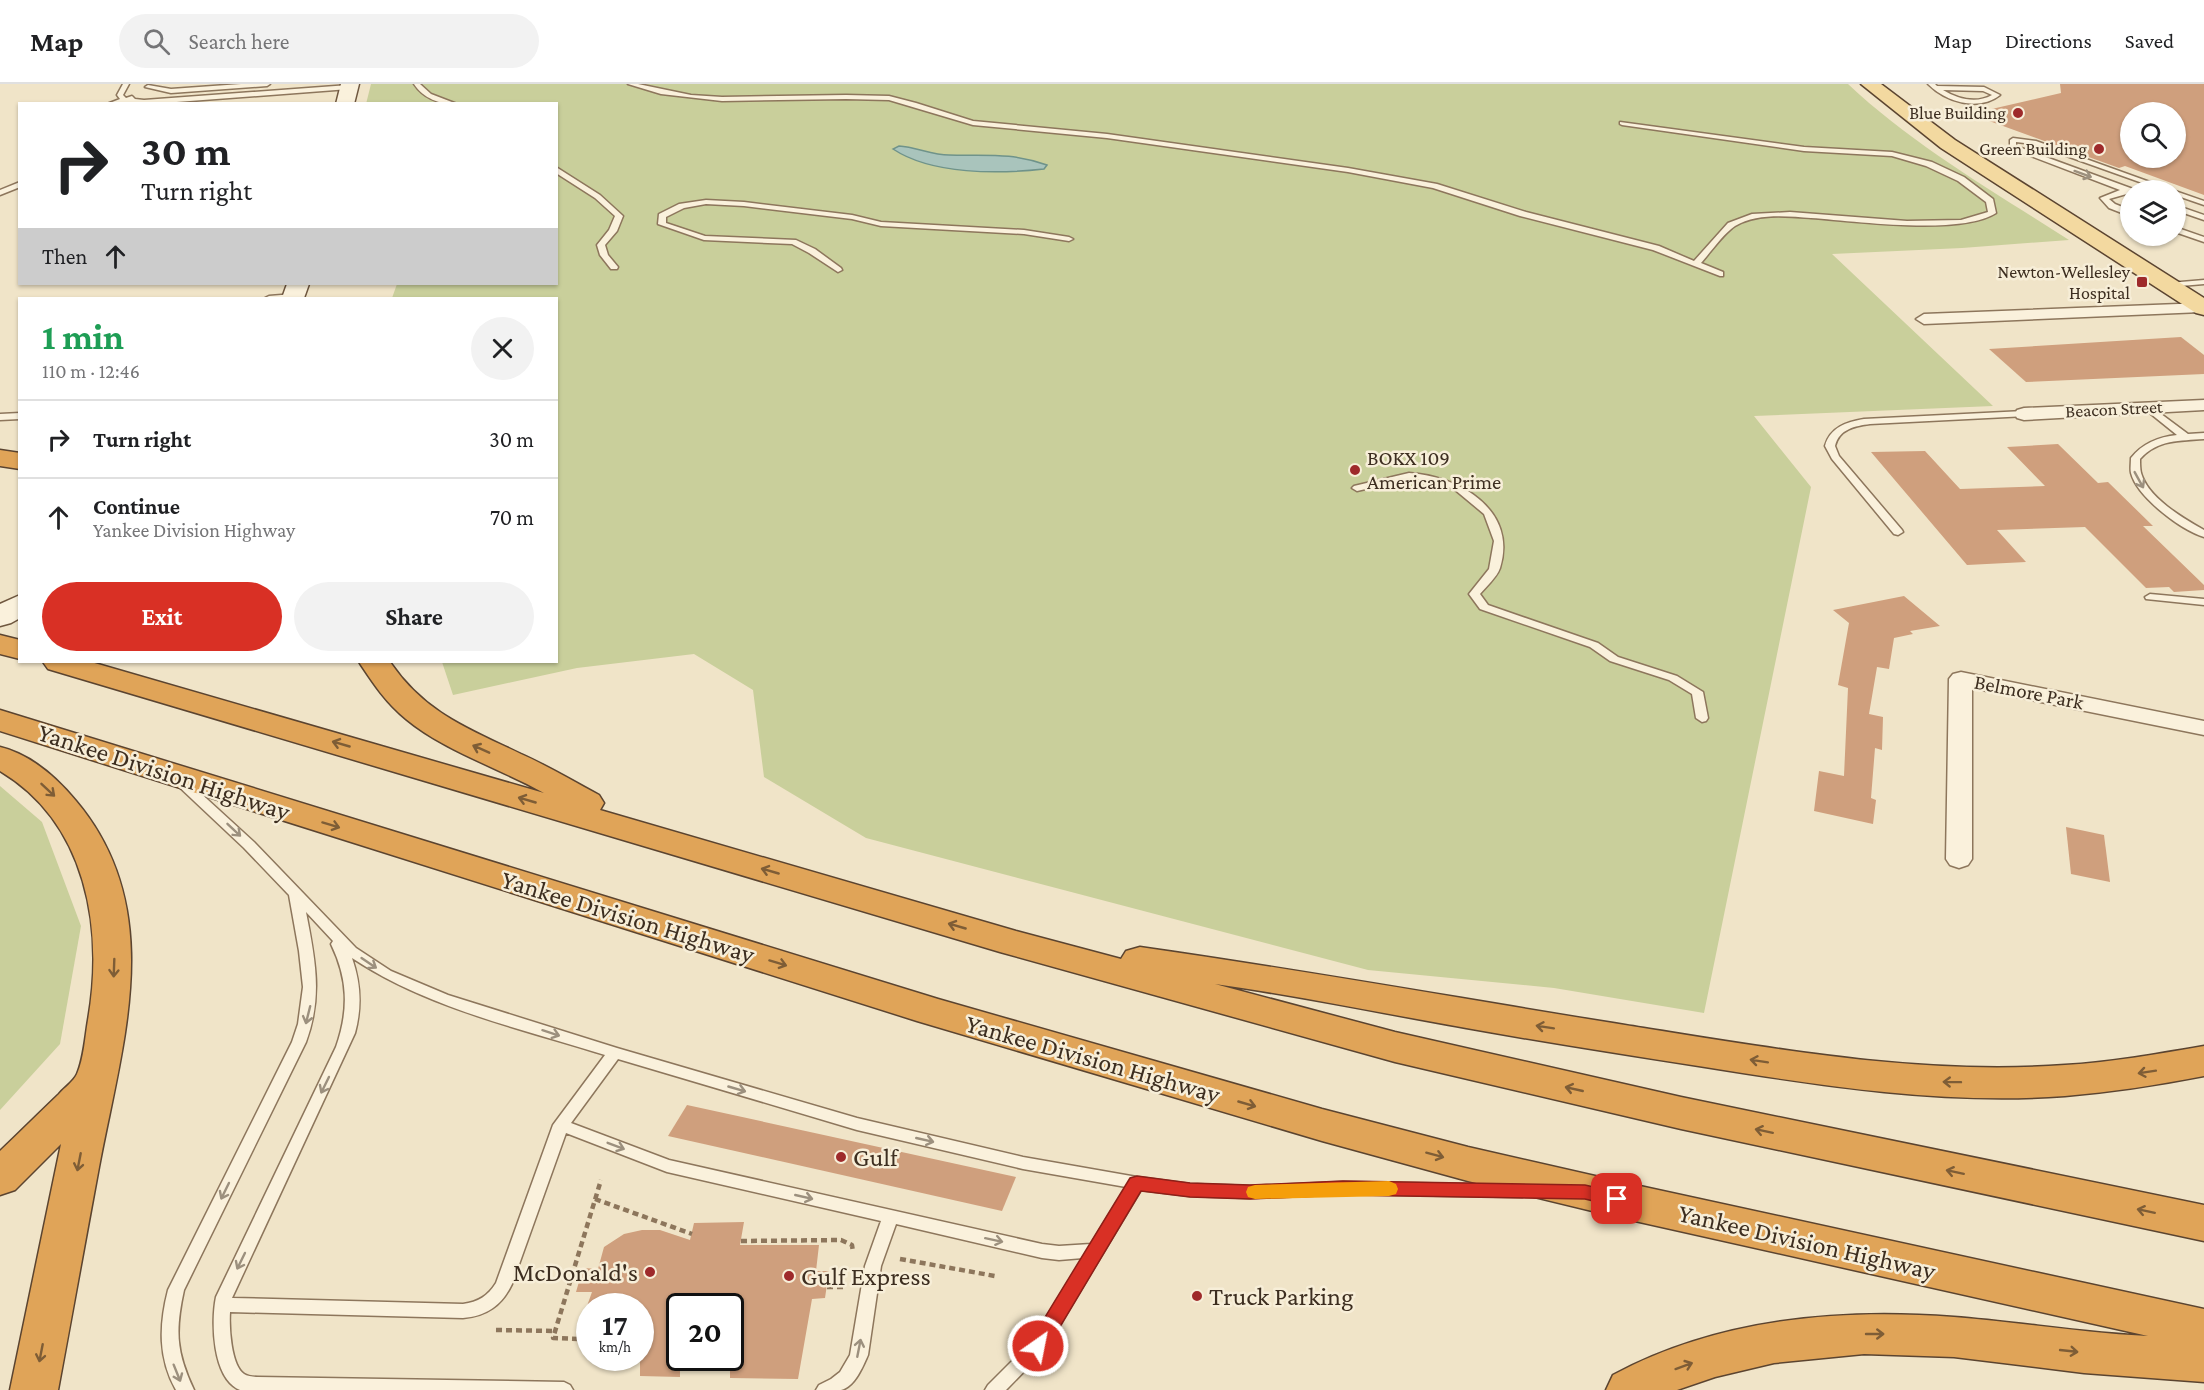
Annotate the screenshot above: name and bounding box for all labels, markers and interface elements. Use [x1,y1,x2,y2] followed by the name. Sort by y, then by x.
[119,14,539,68] search box
[140,25,173,58] icon: search
[30,26,83,57] text: Map
[188,29,289,54] text: Search here
[1934,29,1972,53] text: Map
[2005,29,2092,53] text: Directions
[2125,29,2174,53] text: Saved
[2120,102,2186,246] map controls
[2120,102,2186,168] button: search
[1909,103,2006,123] place label: Blue Building
[2011,106,2025,120] marker: Blue Building
[42,126,120,204] icon: right
[141,127,231,174] text: 30 m
[1979,139,2087,159] place label: Green Building
[2092,142,2106,156] marker: Green Building
[2073,169,2092,180] one-way arrow
[141,176,252,206] text: Turn right
[2120,180,2186,246] button: layers
[99,240,132,273] icon: ahead
[42,244,87,269] text: Then
[1997,262,2131,303] place label: Newton-Wellesley Hospital
[2135,275,2149,289] marker: Newton-Wellesley Hospital
[42,317,124,357] text: 1 min
[471,317,534,380] button: close
[42,360,140,382] text: 110 m · 12:46
[2065,396,2164,422] street label: Beacon Street
[42,423,75,456] icon: right
[93,427,191,452] text: Turn right
[489,427,534,452] text: 30 m
[1367,446,1501,494] place label: BOKX 109 American Prime
[1348,463,1362,477] marker: BOKX 109 American Prime
[2133,471,2145,488] one-way arrow
[93,494,180,519] text: Continue
[42,501,75,534] icon: ahead
[490,505,534,530] text: 70 m
[93,519,295,541] text: Yankee Division Highway
[42,582,282,651] button: Exit
[294,582,534,651] button: Share
[1972,670,2086,714] street label: Belmore Park
[34,718,295,827] street label: Yankee Division Highway
[331,738,350,749] one-way arrow
[472,743,490,754] one-way arrow
[40,783,55,797] one-way arrow
[518,794,537,805] one-way arrow
[321,820,340,831] one-way arrow
[226,823,241,838] one-way arrow
[498,865,759,970] street label: Yankee Division Highway
[761,865,780,876] one-way arrow
[948,920,967,931] one-way arrow
[109,957,120,977] one-way arrow
[360,958,377,970] one-way arrow
[768,959,787,970] one-way arrow
[301,1005,313,1024] one-way arrow
[963,1009,1224,1109] street label: Yankee Division Highway
[1536,1021,1556,1032] one-way arrow
[541,1028,560,1039] one-way arrow
[1749,1055,1769,1066] one-way arrow
[2137,1067,2157,1078] one-way arrow
[318,1075,330,1093] one-way arrow
[1943,1077,1963,1088] one-way arrow
[1564,1083,1583,1095] one-way arrow
[727,1084,746,1095] one-way arrow
[1237,1099,1256,1110] one-way arrow
[1755,1125,1774,1136] one-way arrow
[916,1135,935,1147] one-way arrow
[606,1141,625,1152] one-way arrow
[853,1143,899,1172] place label: Gulf
[834,1150,848,1164] marker: Gulf
[1425,1150,1444,1161] one-way arrow
[73,1151,84,1171] one-way arrow
[1946,1165,1965,1177] one-way arrow
[1591,1173,1642,1224] pin
[218,1182,230,1200] one-way arrow
[1600,1182,1633,1215] icon: arrive
[794,1192,813,1204] one-way arrow
[1676,1198,1939,1286] street label: Yankee Division Highway
[2137,1205,2156,1216] one-way arrow
[984,1235,1003,1246] one-way arrow
[234,1251,246,1269] one-way arrow
[513,1258,638,1287] place label: McDonald's
[801,1262,931,1291] place label: Gulf Express
[643,1265,657,1279] marker: McDonald's
[782,1269,796,1283] marker: Gulf Express
[1209,1282,1354,1311] place label: Truck Parking
[1190,1289,1204,1303] marker: Truck Parking
[666,1293,744,1371] speed limit sign: 20
[602,1308,628,1341] text: 17
[1006,1314,1070,1378] position arrow
[1864,1328,1884,1340] one-way arrow
[599,1339,631,1355] text: km/h
[854,1339,865,1358] one-way arrow
[35,1343,46,1362] one-way arrow
[2058,1346,2078,1357] one-way arrow
[1674,1360,1692,1371] one-way arrow
[172,1363,183,1382] one-way arrow

